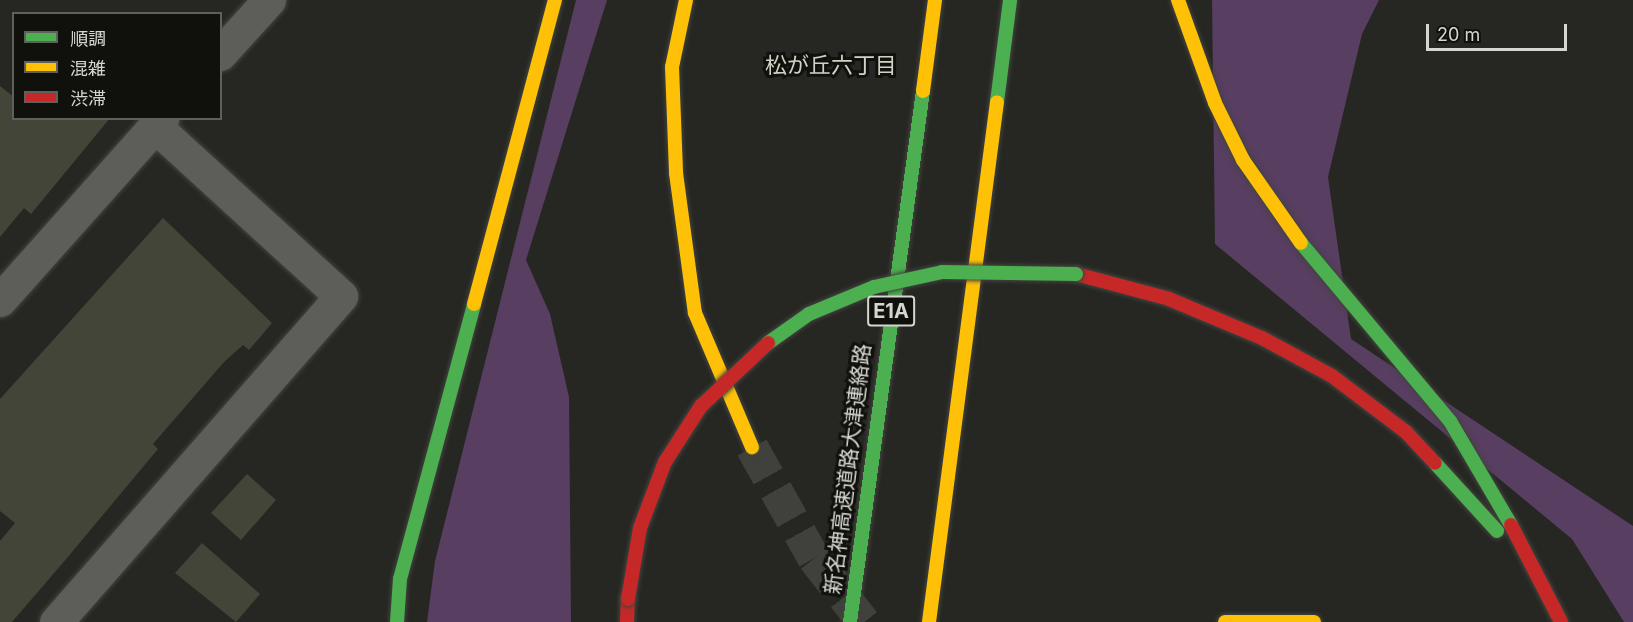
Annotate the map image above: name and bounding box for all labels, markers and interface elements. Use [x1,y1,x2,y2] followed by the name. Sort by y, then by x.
[12,12,222,120] legend
[1429,12,1570,50] scale bar
[1437,24,1480,45] text: 20 m
[70,28,106,49] text: 順調
[765,53,897,79] district label: 松が丘六丁目
[70,58,106,79] text: 混雑
[70,88,106,109] text: 渋滞
[867,294,915,328] road number: E1A
[820,342,876,596] street label: 新名神高速道路大津連絡路

